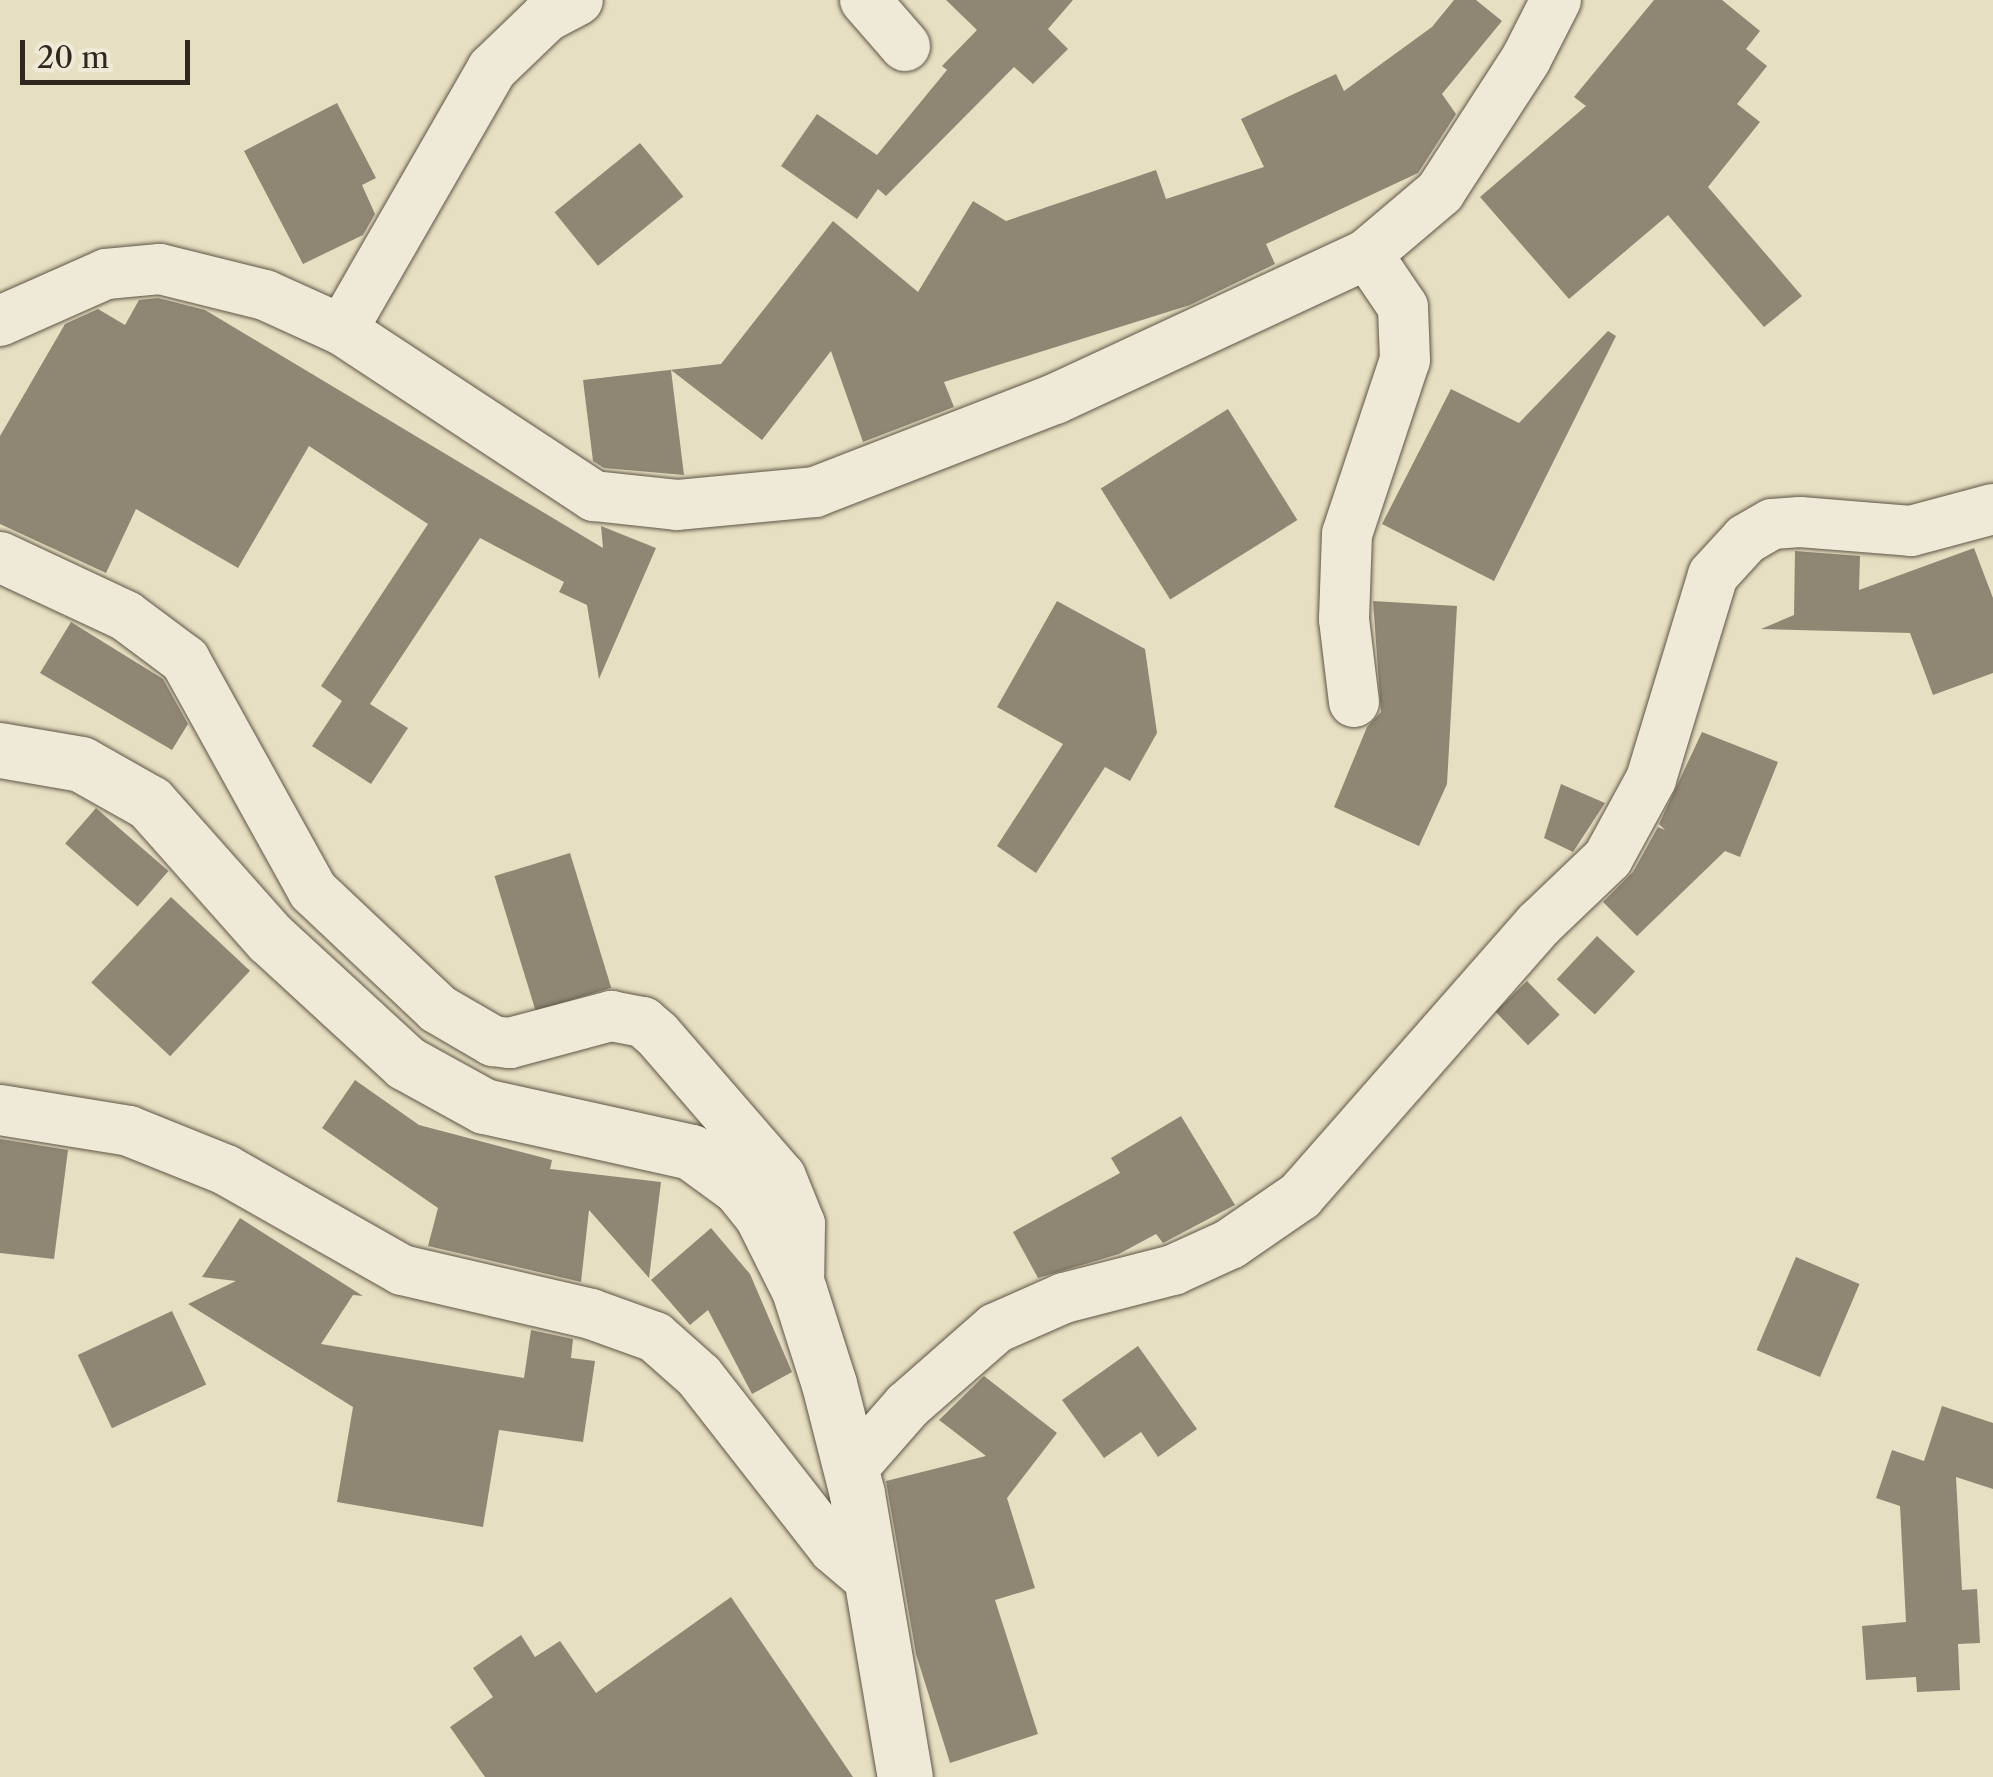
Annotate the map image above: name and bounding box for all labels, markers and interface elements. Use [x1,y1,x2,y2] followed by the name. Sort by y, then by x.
[25,20,195,82] scale bar
[37,39,109,76] text: 20 m

